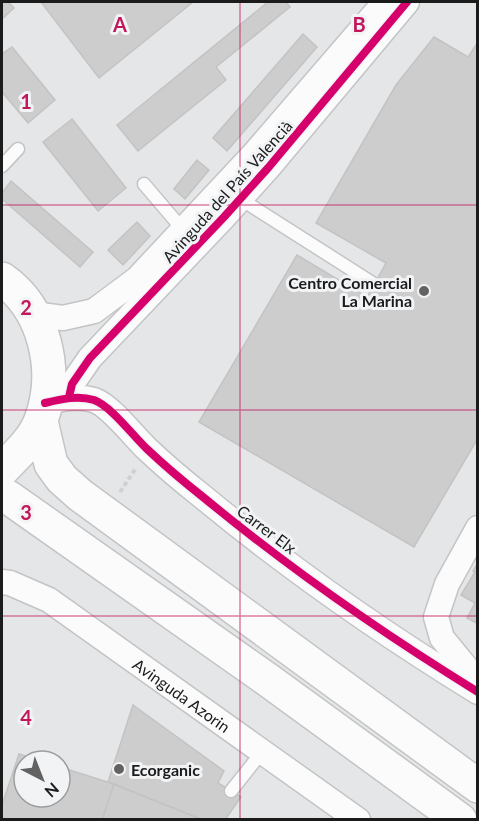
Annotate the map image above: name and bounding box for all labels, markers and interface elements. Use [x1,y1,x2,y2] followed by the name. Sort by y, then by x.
[112,12,127,36] text: A
[352,12,366,36] text: B
[20,89,32,113] text: 1
[158,116,296,266] street label: Avinguda del País Valencià
[288,273,412,310] place label: Centro Comercial La Marina
[417,284,431,298] marker: Centro Comercial La Marina
[20,295,32,319] text: 2
[20,500,32,524] text: 3
[234,501,300,557] street label: Carrer Elx
[130,654,234,736] street label: Avinguda Azorin
[20,705,32,729] text: 4
[12,749,72,809] north arrow
[131,760,200,779] place label: Ecorganic
[112,762,126,776] marker: Ecorganic
[41,779,63,802] text: N

